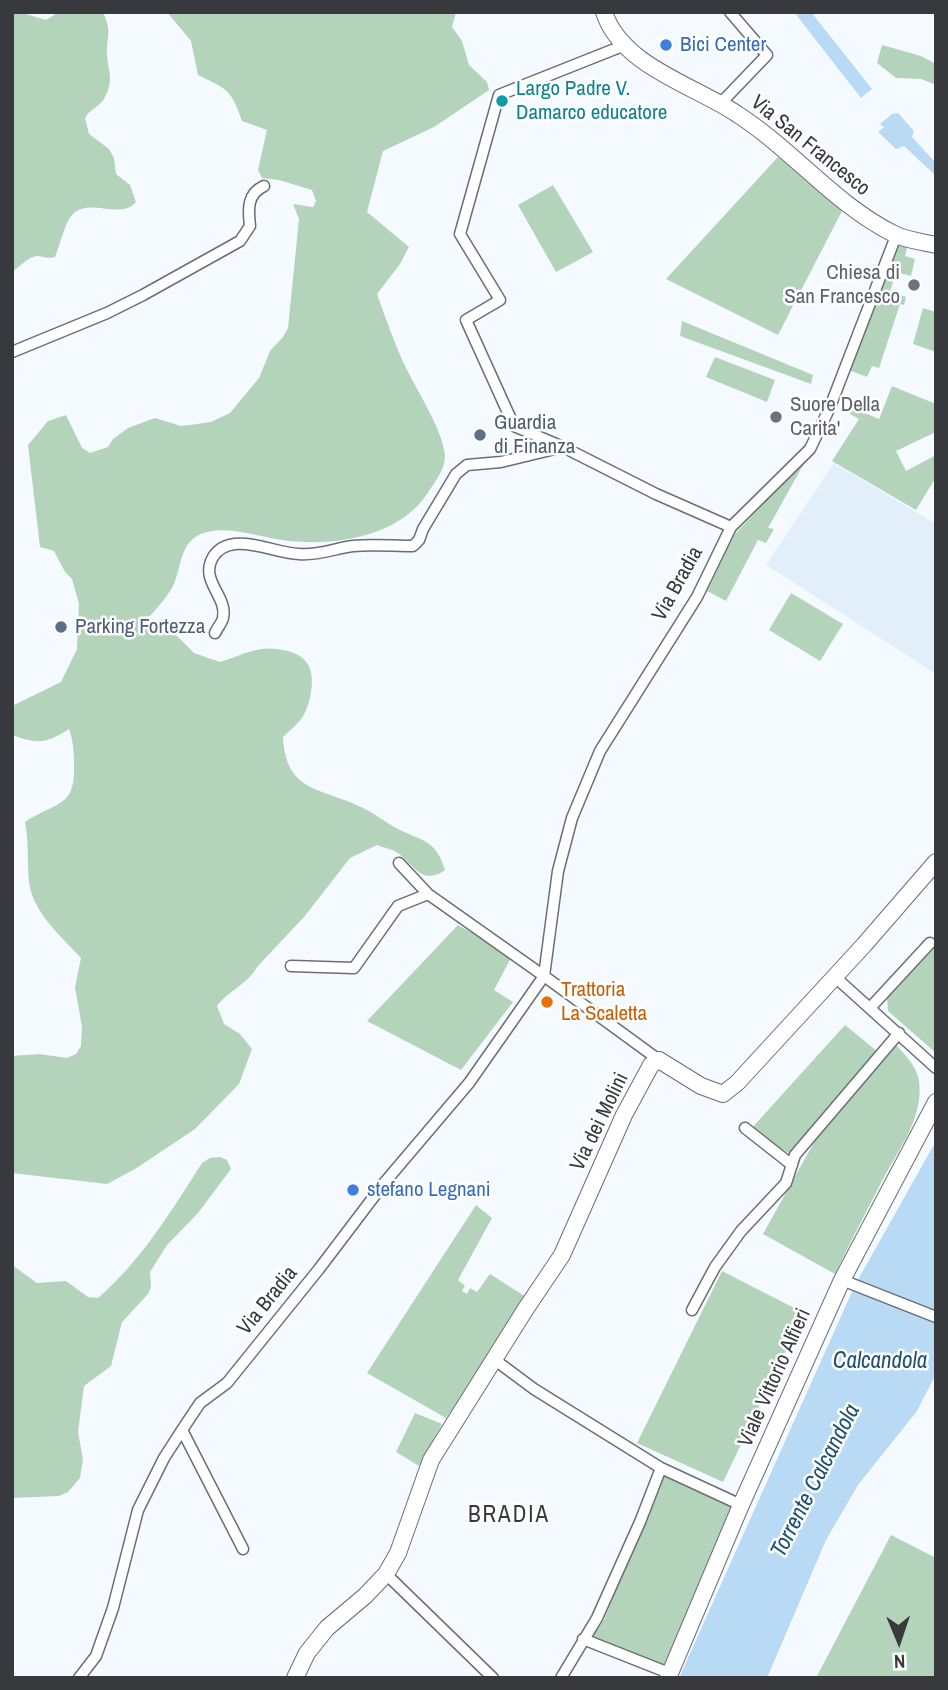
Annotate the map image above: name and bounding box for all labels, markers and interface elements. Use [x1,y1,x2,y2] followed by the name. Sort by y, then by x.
[680,32,766,58] place label: Bici Center
[658,37,674,53] marker: Bici Center
[516,76,667,126] place label: Largo Padre V. Damarco educatore
[745,90,875,202] street label: Via San Francesco
[494,93,510,109] marker: Largo Padre V. Damarco educatore
[784,260,900,310] place label: Chiesa di San Francesco
[906,277,922,293] marker: Chiesa di San Francesco
[790,392,880,442] place label: Suore Della Carita'
[768,409,784,425] marker: Suore Della Carita'
[494,410,575,460] place label: Guardia di Finanza
[472,427,488,443] marker: Guardia di Finanza
[647,542,709,626] street label: Via Bradia
[75,614,205,640] place label: Parking Fortezza
[53,619,69,635] marker: Parking Fortezza
[561,977,647,1027] place label: Trattoria La Scaletta
[539,994,555,1010] marker: Trattoria La Scaletta
[565,1069,635,1175] street label: Via dei Molini
[367,1177,491,1203] place label: stefano Legnani
[345,1182,361,1198] marker: stefano Legnani
[233,1262,303,1340] street label: Via Bradia
[733,1305,817,1451] street label: Viale Vittorio Alfieri
[833,1348,927,1376] water label: Calcandola
[765,1400,867,1562] water label: Torrente Calcandola
[469,1502,549,1530] district label: BRADIA
[864,1606,934,1676] north arrow
[894,1649,906,1675] text: N

